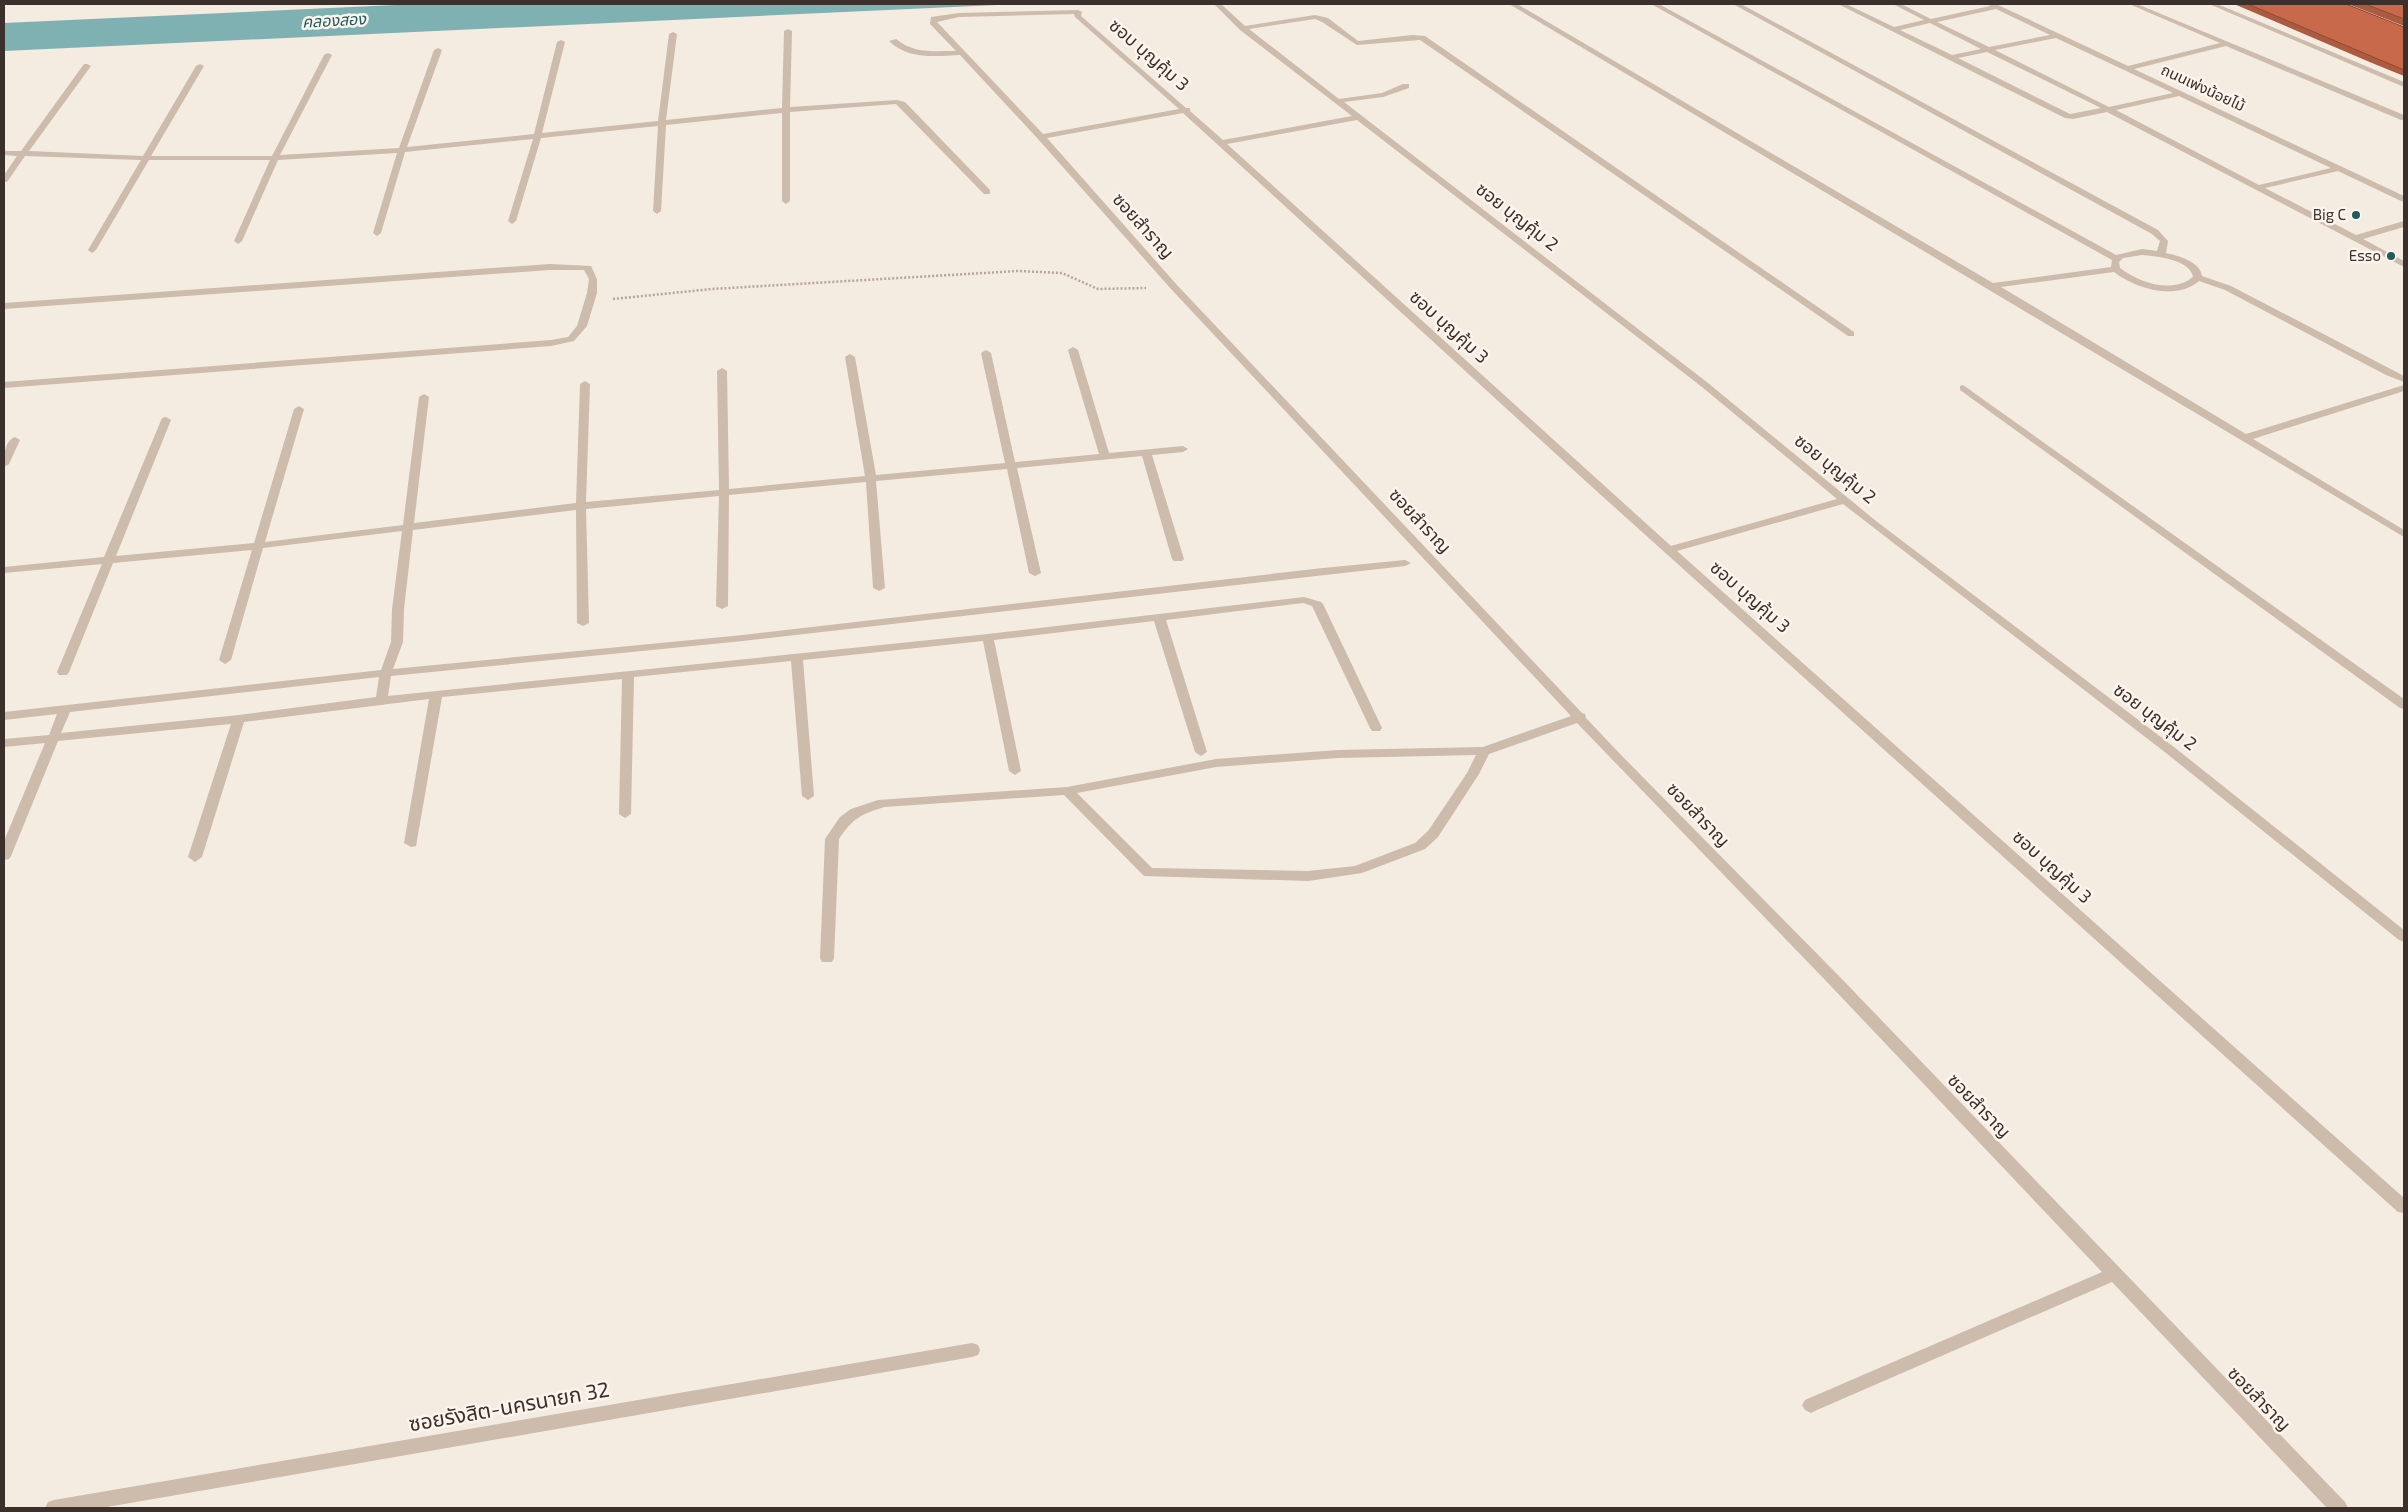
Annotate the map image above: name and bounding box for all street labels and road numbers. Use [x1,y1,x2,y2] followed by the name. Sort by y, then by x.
[1105,14,1194,96] street label: ซอบ บุญคุ้ม 3
[2159,60,2248,114] street label: ถนนเพ่งน้อยไม้
[1471,177,1563,256] street label: ซอย บุญคุ้ม 2
[1108,188,1179,263] street label: ซอยสำราญ
[1405,285,1494,368] street label: ซอบ บุญคุ้ม 3
[1790,429,1881,509] street label: ซอย บุญคุ้ม 2
[1385,483,1456,557] street label: ซอยสำราญ
[1706,556,1795,638] street label: ซอบ บุญคุ้ม 3
[2109,678,2202,755] street label: ซอย บุญคุ้ม 2
[1663,777,1735,851] street label: ซอยสำราญ
[2008,825,2097,908] street label: ซอบ บุญคุ้ม 3
[1944,1068,2016,1142] street label: ซอยสำราญ
[2224,1361,2296,1435] street label: ซอยสำราญ
[407,1376,611,1435] street label: ซอยรังสิต-นครนายก 32

